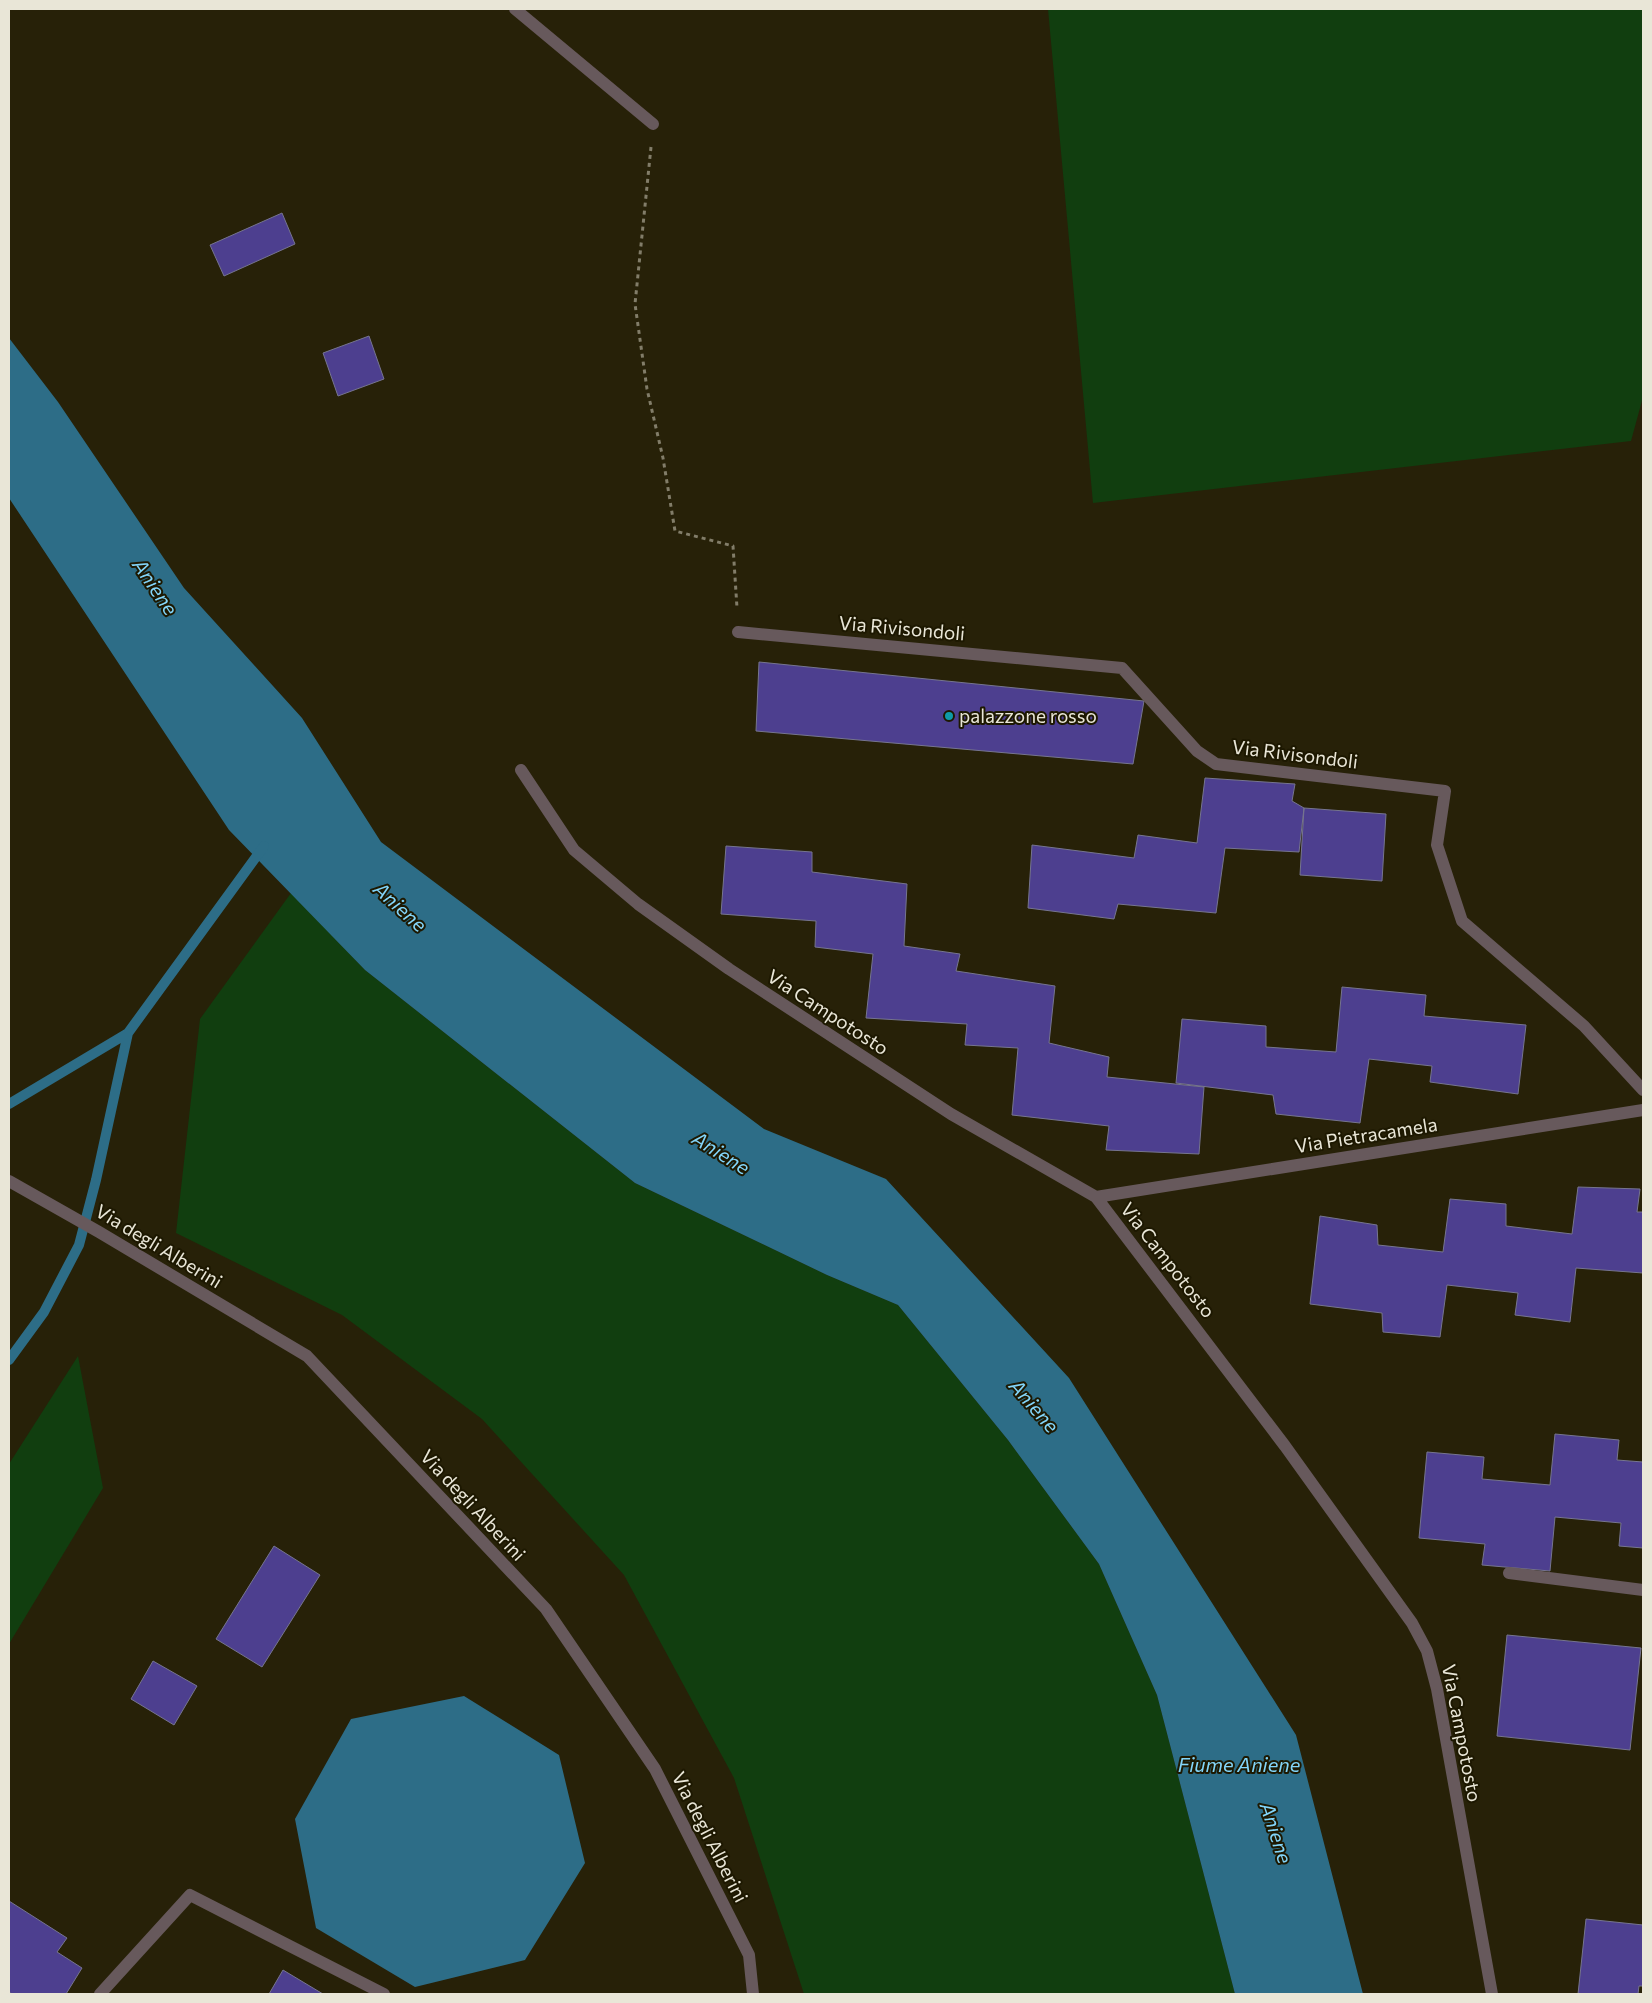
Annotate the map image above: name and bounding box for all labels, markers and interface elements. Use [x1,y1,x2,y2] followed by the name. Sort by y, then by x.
[128,553,184,620] water label: Aniene
[838,611,966,644] street label: Via Rivisondoli
[959,704,1097,727] place label: palazzone rosso
[943,710,955,722] marker: palazzone rosso
[1231,734,1359,773] street label: Via Rivisondoli
[368,876,432,937] water label: Aniene
[763,964,893,1059] street label: Via Campotosto
[1293,1112,1439,1157] street label: Via Pietracamela
[688,1125,755,1179] water label: Aniene
[1116,1197,1221,1322] street label: Via Campotosto
[92,1199,227,1292] street label: Via degli Alberini
[1004,1373,1065,1437] water label: Aniene
[416,1444,531,1565] street label: Via degli Alberini
[1438,1662,1487,1804] street label: Via Campotosto
[1178,1752,1301,1776] water label: Fiume Aniene
[668,1768,753,1906] street label: Via degli Alberini
[1255,1798,1298,1867] water label: Aniene

